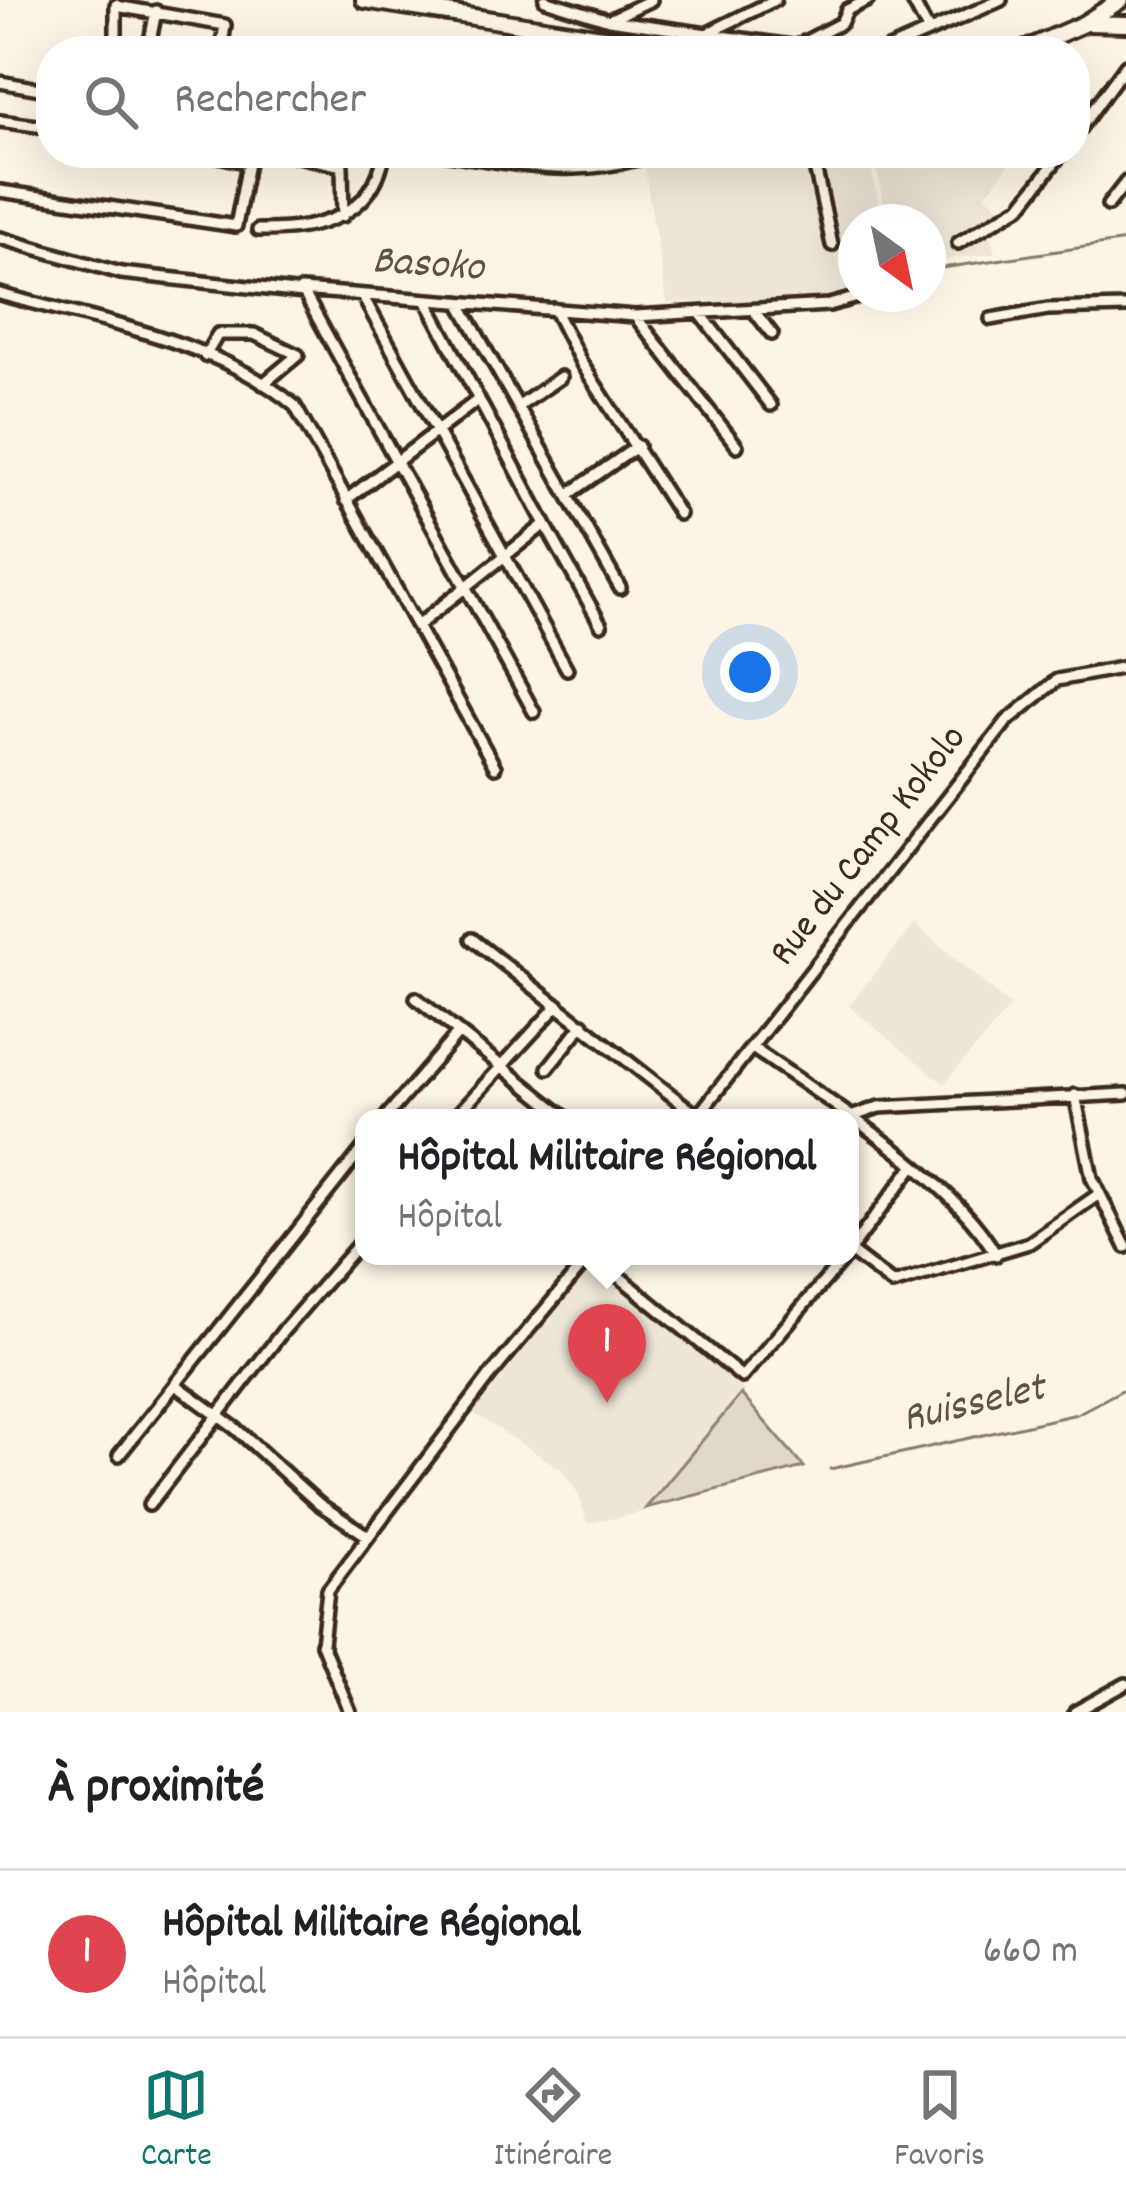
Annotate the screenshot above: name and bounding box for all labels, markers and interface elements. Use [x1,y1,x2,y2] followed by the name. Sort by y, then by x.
[36,36,1090,168] search box
[78,69,144,135] icon: search
[174,70,366,134] text: Rechercher
[838,204,946,312] north arrow
[370,233,488,301] water label: Basoko
[720,642,780,702] your location
[758,715,982,979] street label: Rue du Camp Kokolo
[355,1109,859,1265] popup
[398,1128,816,1192] text: Hôpital Militaire Régional
[398,1192,502,1247] text: Hôpital
[568,1304,646,1403] pin: 1
[897,1360,1054,1451] water label: Ruisselet
[48,1754,265,1826] text: À proximité
[162,1894,581,1958] text: Hôpital Militaire Régional
[83,1926,91,1981] text: 1
[983,1926,1078,1981] text: 660 m
[162,1958,266,2013] text: Hôpital
[141,2062,212,2181] tab: Carte
[494,2062,612,2181] tab: Itinéraire
[894,2062,985,2181] tab: Favoris

